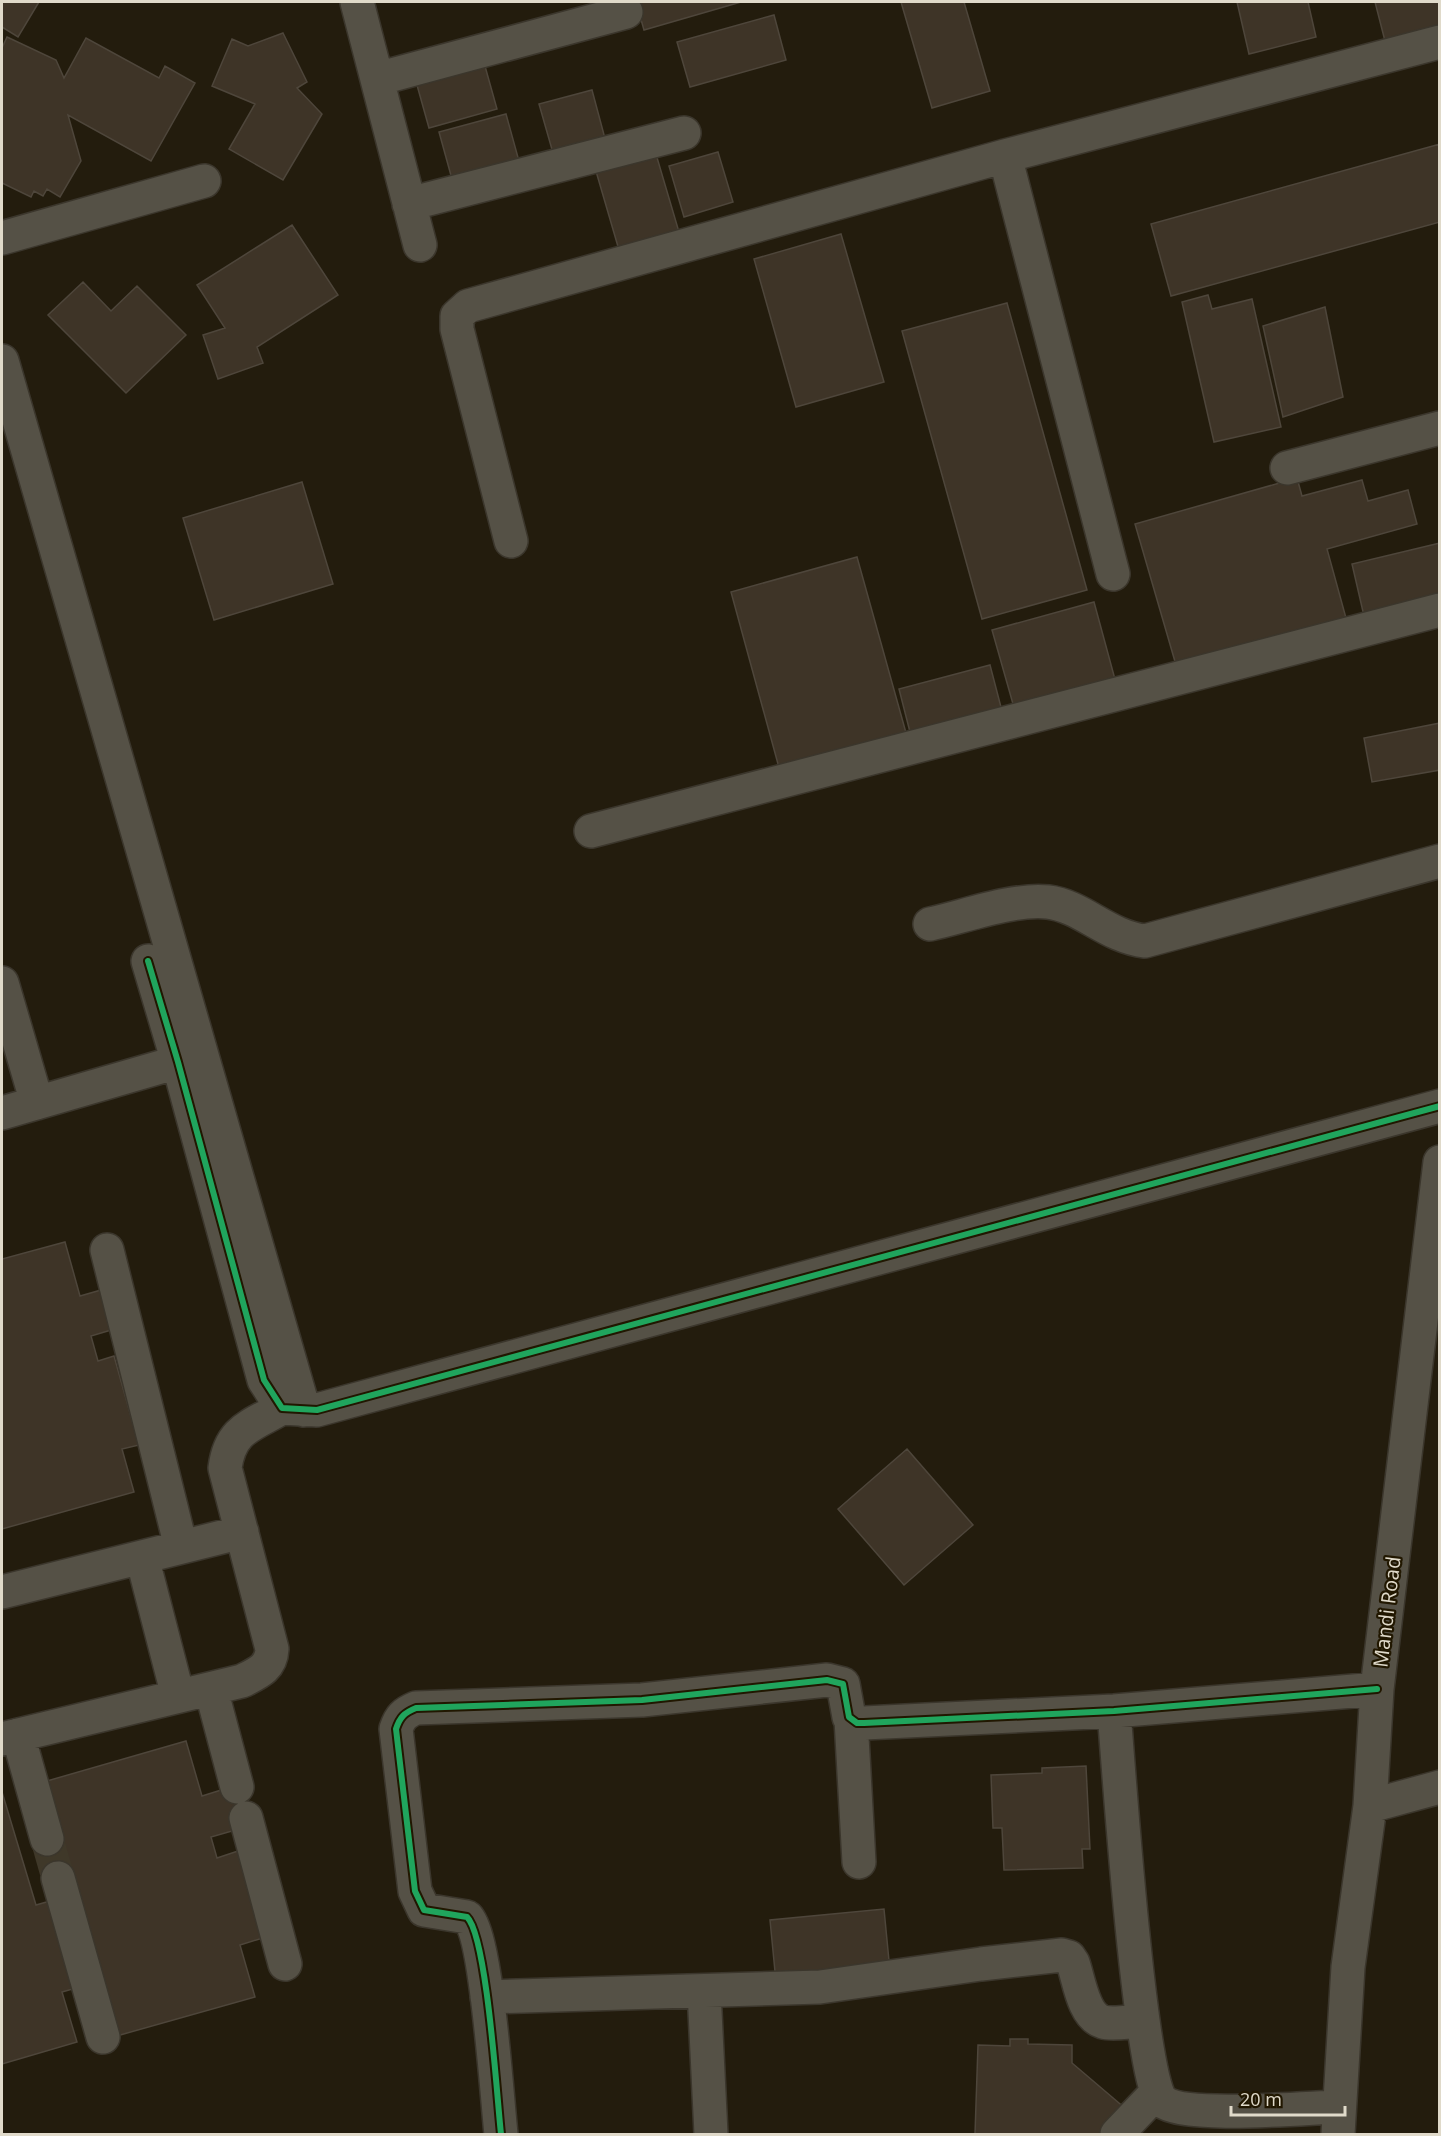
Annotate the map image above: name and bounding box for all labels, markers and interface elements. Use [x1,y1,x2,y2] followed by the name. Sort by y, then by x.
[1366,1555,1407,1669] street label: Mandi Road
[1231,2079,1345,2117] scale bar
[1240,2087,1282,2111] text: 20 m

